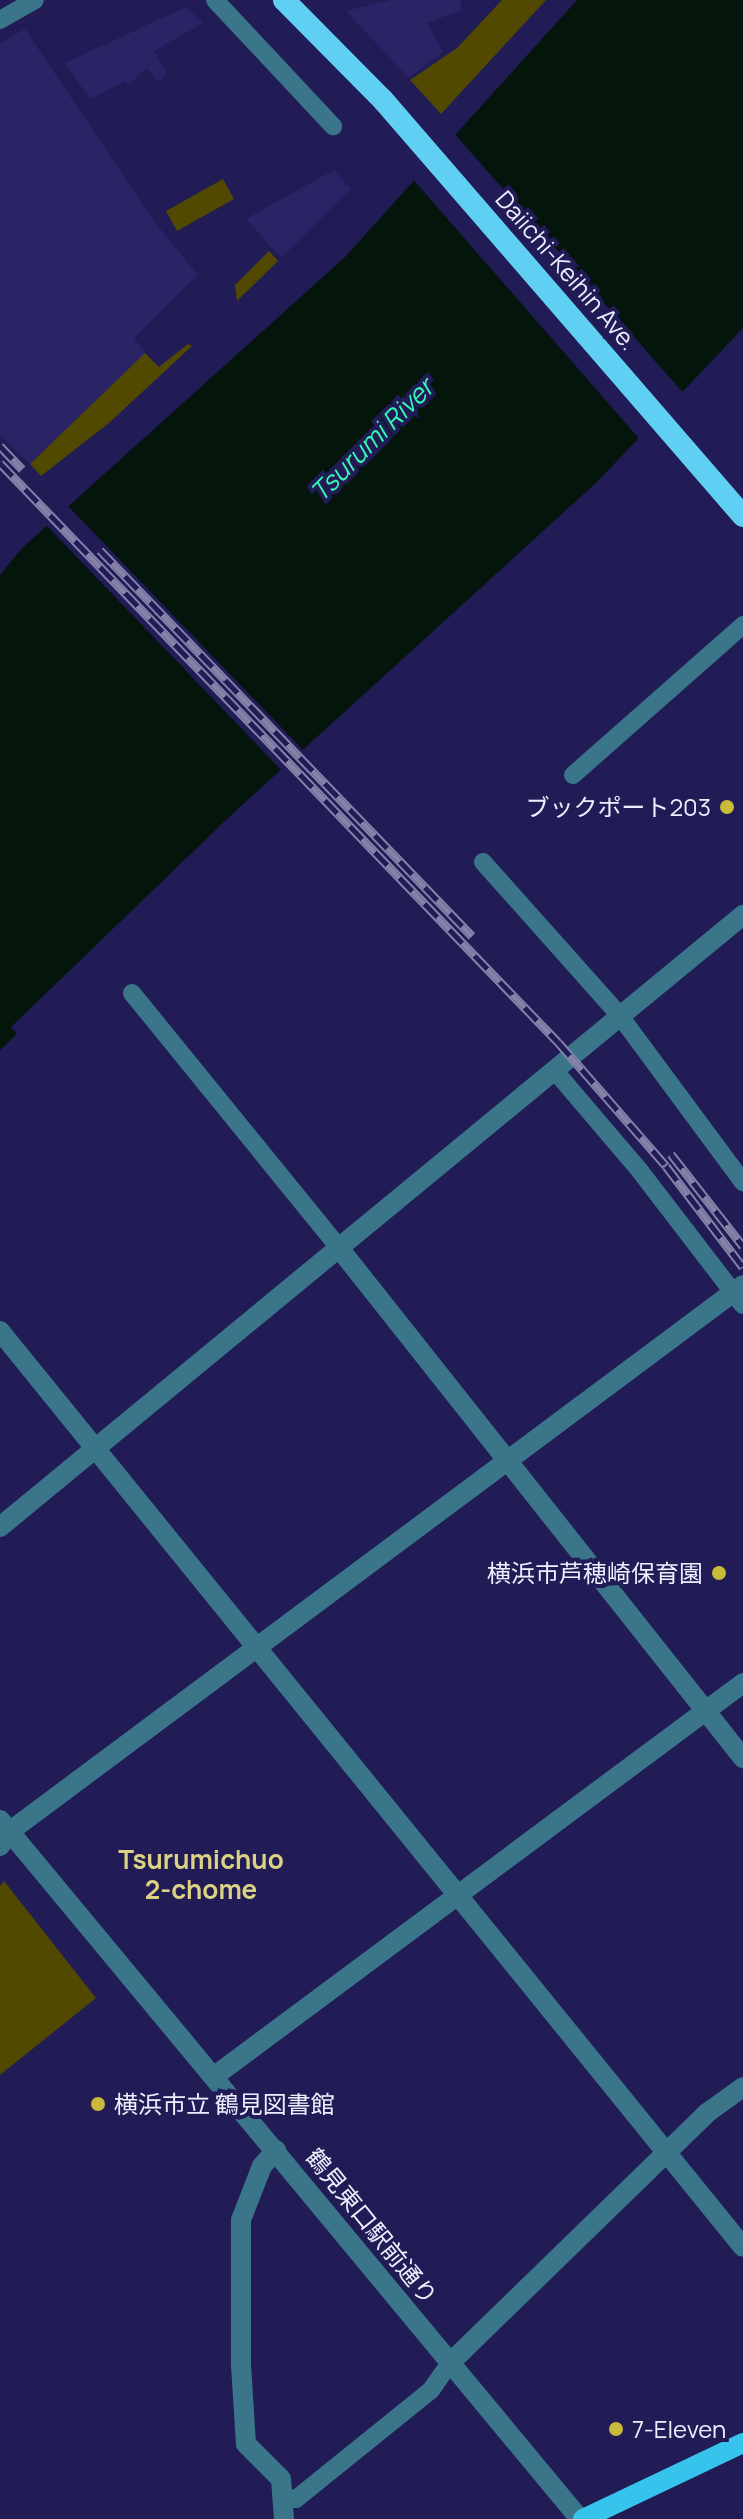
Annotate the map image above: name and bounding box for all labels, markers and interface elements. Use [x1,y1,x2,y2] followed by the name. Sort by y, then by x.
[490,185,644,355] street label: Daiichi-Keihin Ave.
[304,372,440,508] water label: Tsurumi River
[525,793,711,821] place label: ブックポート203
[718,798,736,816] marker: ブックポート203
[487,1559,703,1587] place label: 横浜市芦穂崎保育園
[710,1564,728,1582] marker: 横浜市芦穂崎保育園
[118,1844,284,1906] district label: Tsurumichuo 2-chome
[114,2090,335,2118] place label: 横浜市立 鶴見図書館
[89,2095,107,2113] marker: 横浜市立 鶴見図書館
[300,2142,444,2310] street label: 鶴見東口駅前通り
[632,2415,726,2443] place label: 7-Eleven
[607,2420,625,2438] marker: 7-Eleven

